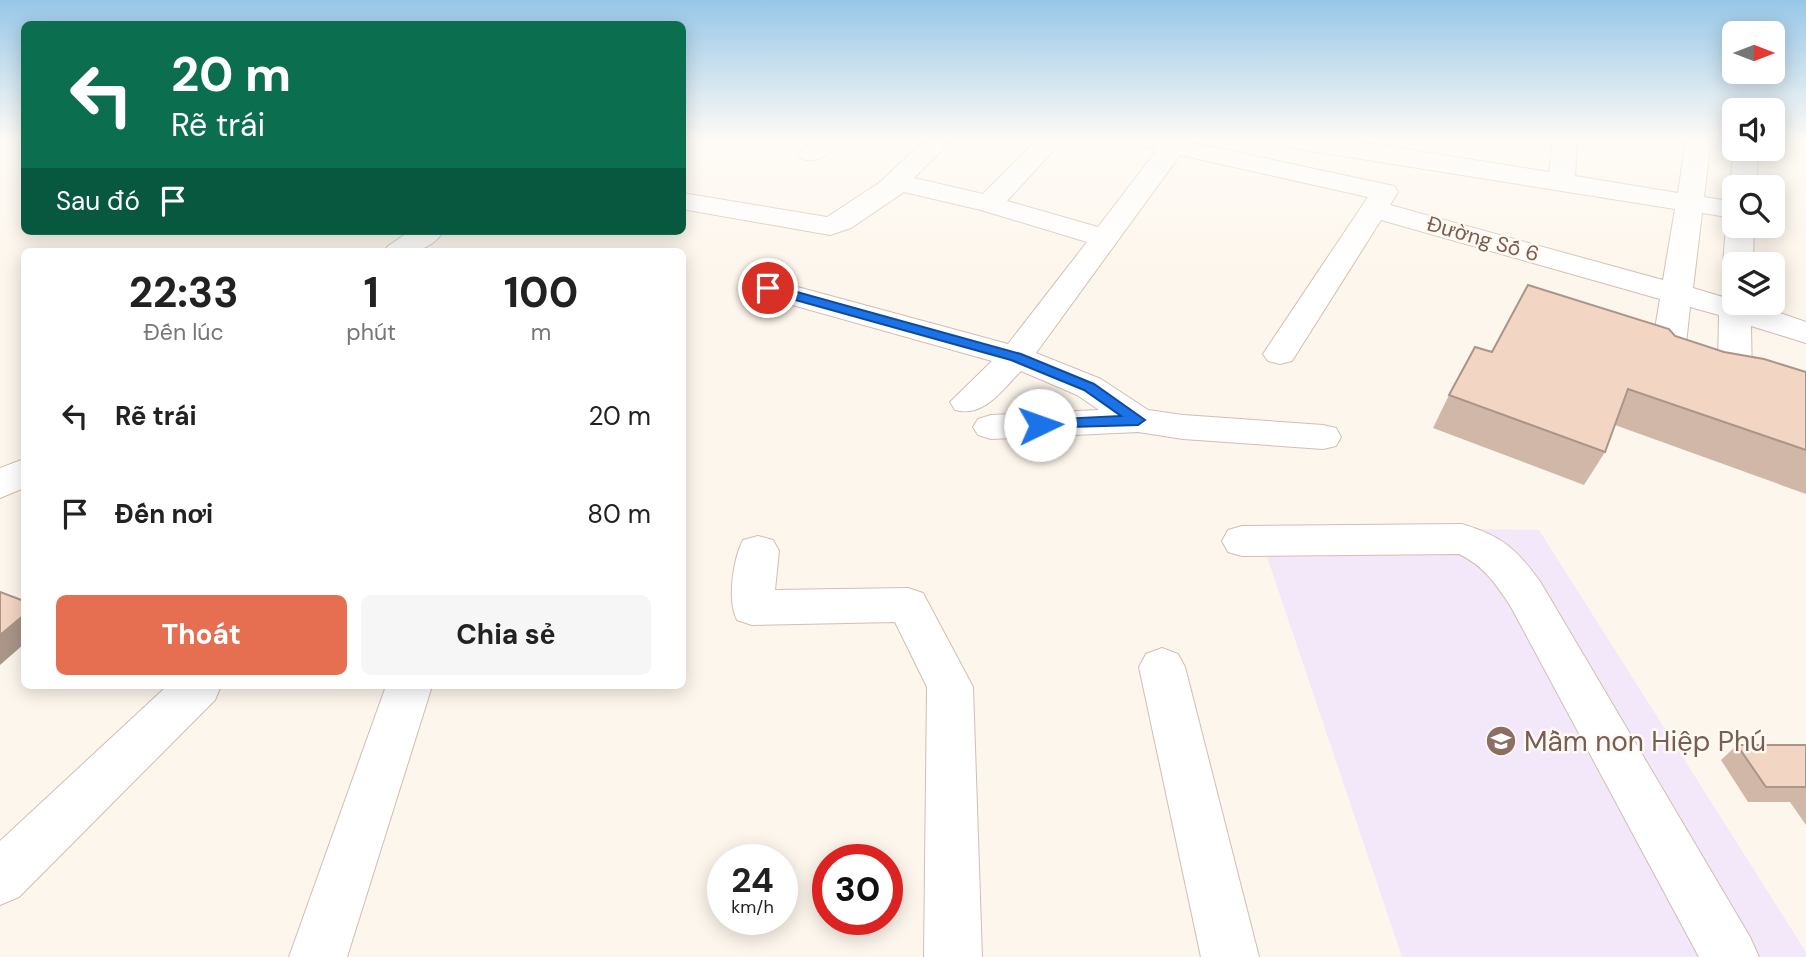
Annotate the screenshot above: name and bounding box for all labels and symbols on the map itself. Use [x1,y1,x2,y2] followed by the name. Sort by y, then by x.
[1722,21,1785,84] north arrow
[1424,210,1542,268] street label: Đường Số 6
[738,258,798,318] pin
[1003,388,1077,462] position arrow
[1524,723,1766,760] place label: Mầm non Hiệp Phú
[1484,724,1518,758] school or university icon: Mầm non Hiệp Phú
[812,844,903,935] speed limit sign: 30

